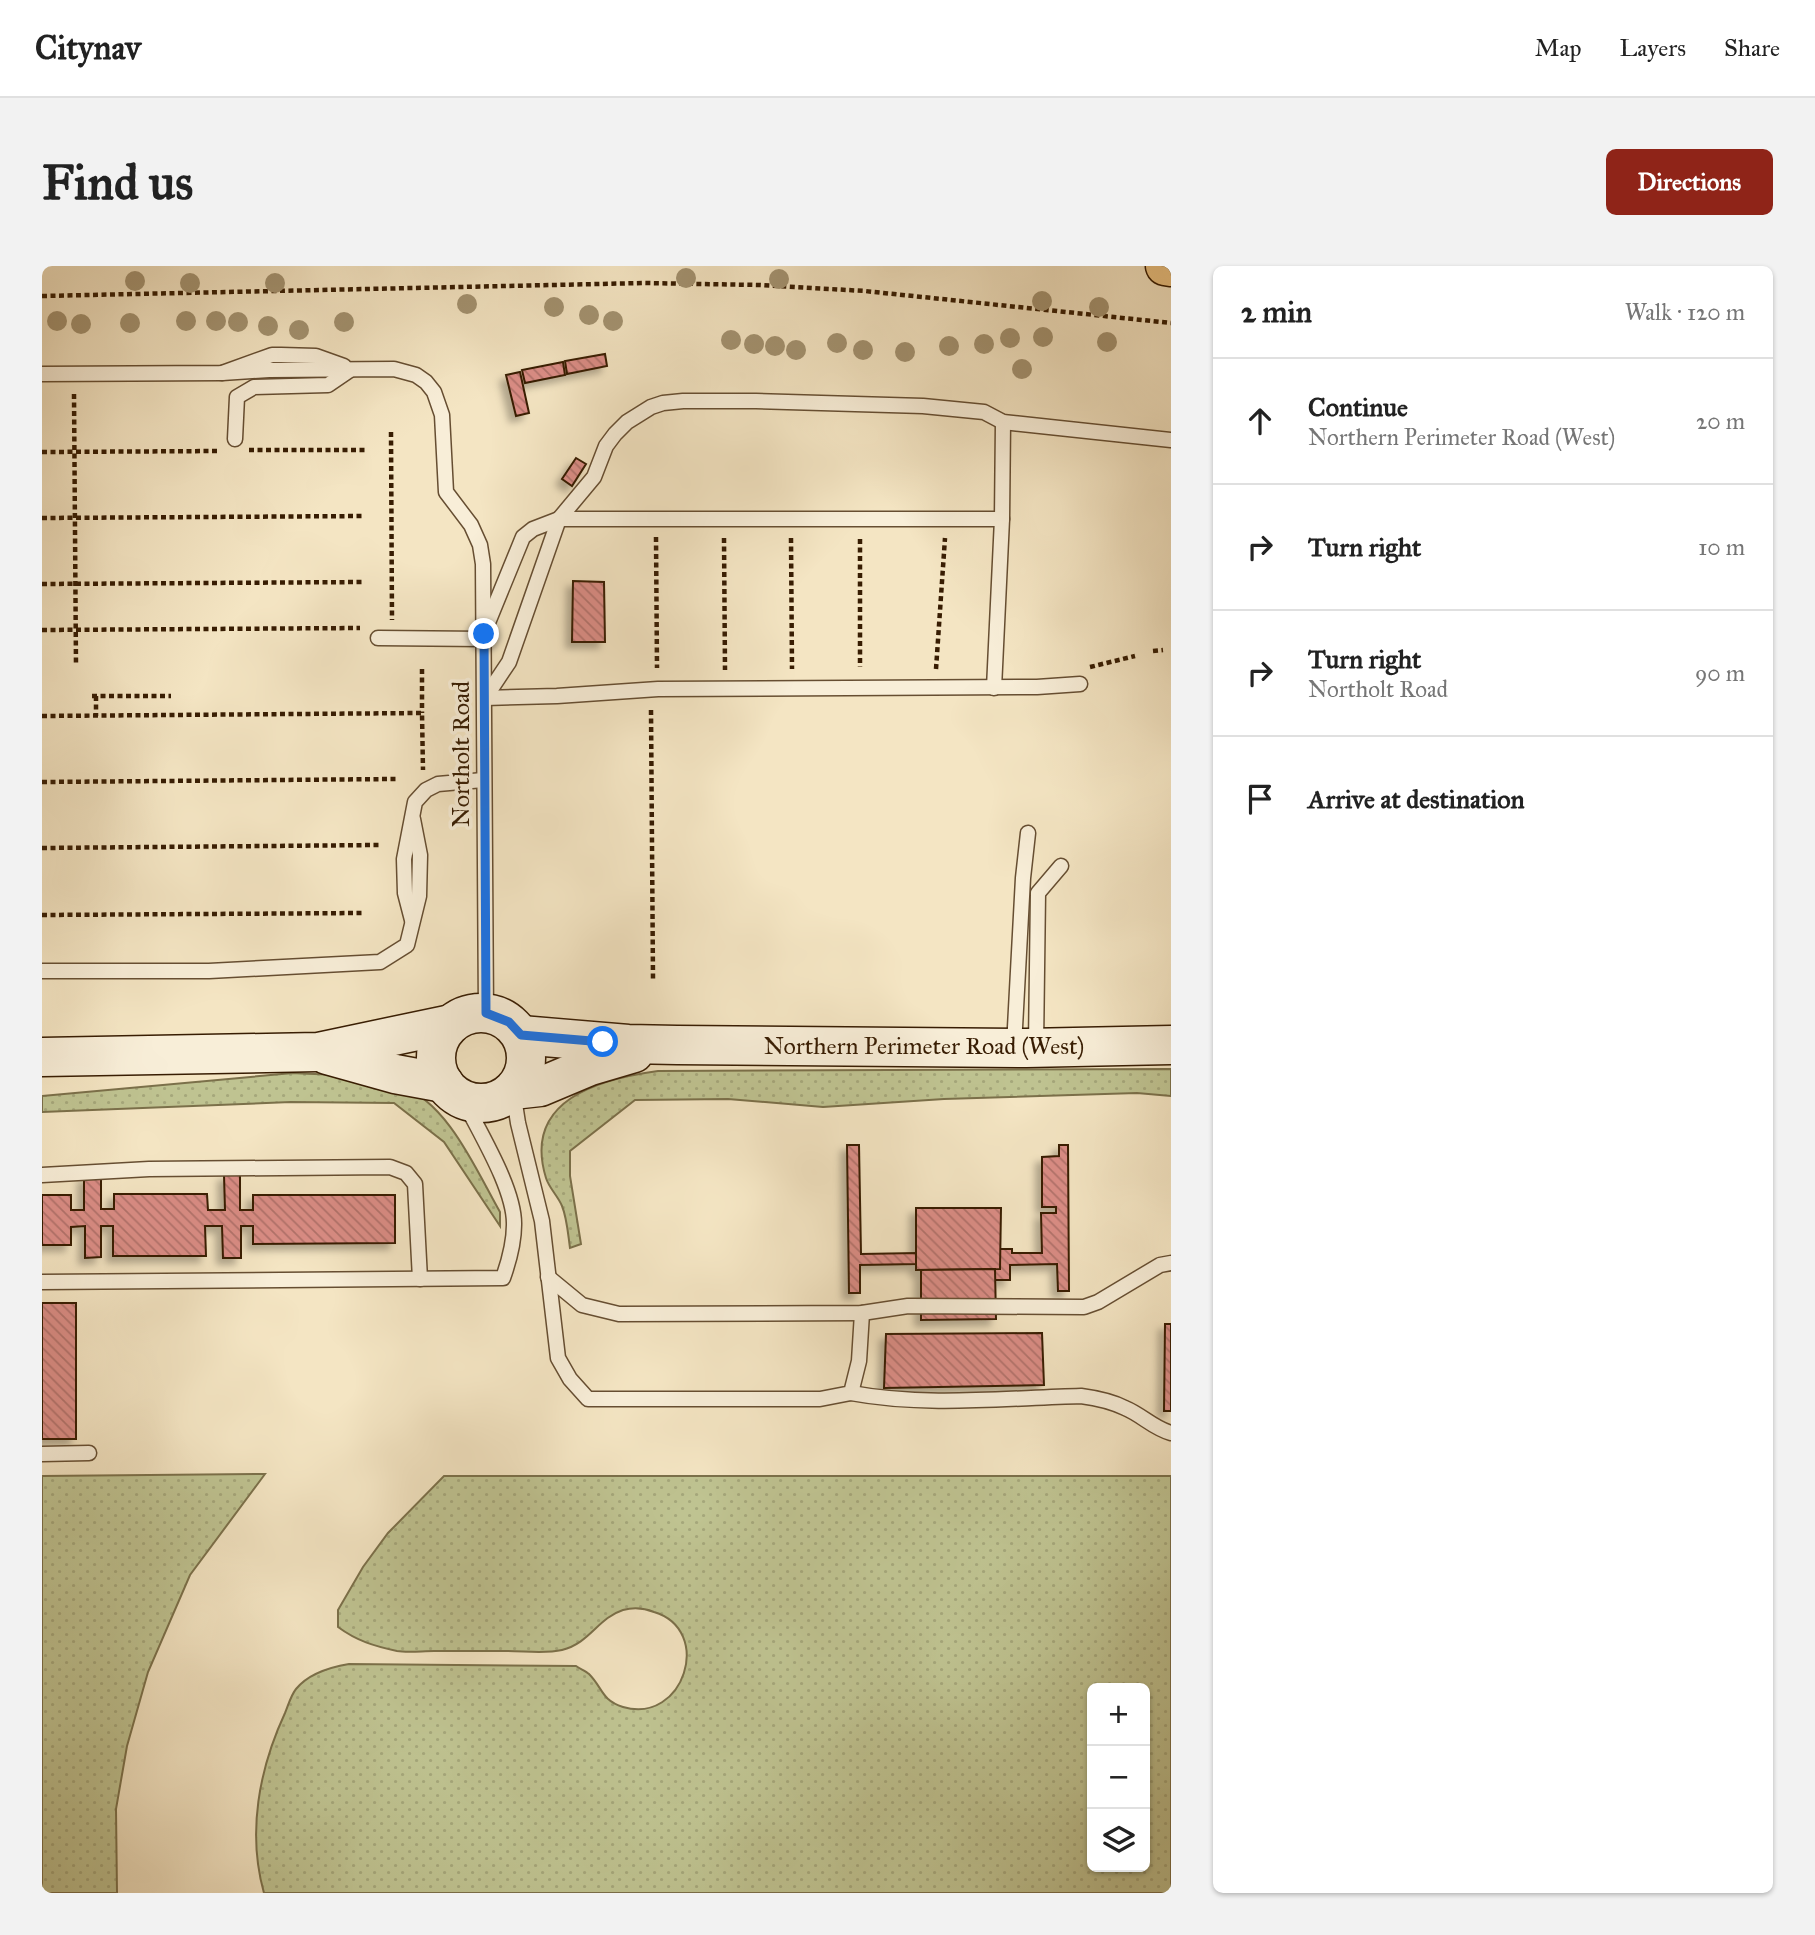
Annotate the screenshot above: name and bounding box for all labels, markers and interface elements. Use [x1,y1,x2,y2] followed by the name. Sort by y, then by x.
[35,28,141,68] text: Citynav
[1535,33,1582,63] text: Map
[1620,33,1686,63] text: Layers
[1724,33,1780,63] text: Share
[1606,149,1773,215] button: Directions
[42,153,193,212] text: Find us
[1241,294,1312,330] text: 2 min
[1625,298,1745,326] text: Walk · 120 m
[1308,391,1408,423] text: Continue
[1241,402,1279,440] icon: ahead
[1696,407,1745,435] text: 20 m
[1308,423,1615,451] text: Northern Perimeter Road (West)
[1241,528,1279,566] icon: right
[1308,531,1421,563] text: Turn right
[1698,533,1745,561] text: 10 m
[468,618,499,649] route end
[1308,643,1421,675] text: Turn right
[1241,654,1279,692] icon: right
[1695,659,1745,687] text: 90 m
[1308,675,1448,703] text: Northolt Road
[446,681,476,827] street label: Northolt Road
[1241,780,1279,818] icon: arrive
[1308,783,1525,815] text: Arrive at destination
[587,1026,618,1057] route start
[764,1031,1084,1061] street label: Northern Perimeter Road (West)
[1087,1683,1150,1872] map controls
[1087,1683,1150,1746] button: +
[1087,1746,1150,1809] button: −
[1087,1809,1150,1872] button: layers

